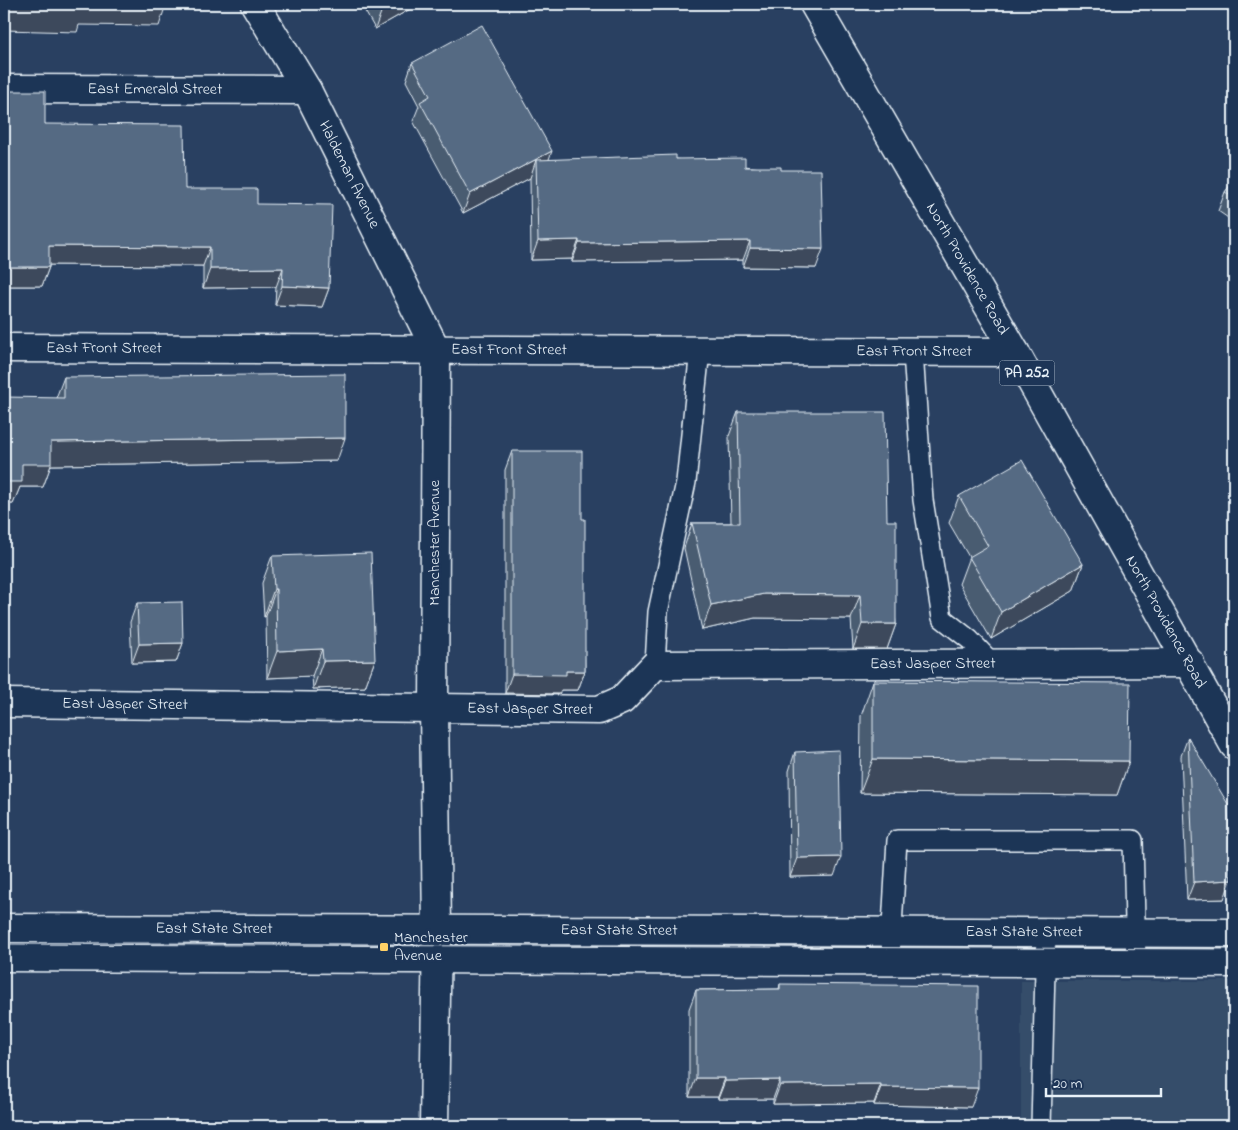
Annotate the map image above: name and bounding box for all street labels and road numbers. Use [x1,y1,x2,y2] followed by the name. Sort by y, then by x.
[88,77,223,102] street label: East Emerald Street
[312,117,386,233] street label: Haldeman Avenue
[919,198,1015,339] street label: North Providence Road
[46,336,163,361] street label: East Front Street
[451,338,568,362] street label: East Front Street
[856,339,973,364] street label: East Front Street
[1000,360,1054,386] road number: PA 252
[423,479,447,606] street label: Manchester Avenue
[1119,551,1212,693] street label: North Providence Road
[870,652,996,676] street label: East Jasper Street
[62,692,189,717] street label: East Jasper Street
[467,696,594,722] street label: East Jasper Street
[155,917,273,941] street label: East State Street
[560,918,678,943] street label: East State Street
[965,920,1083,944] street label: East State Street

